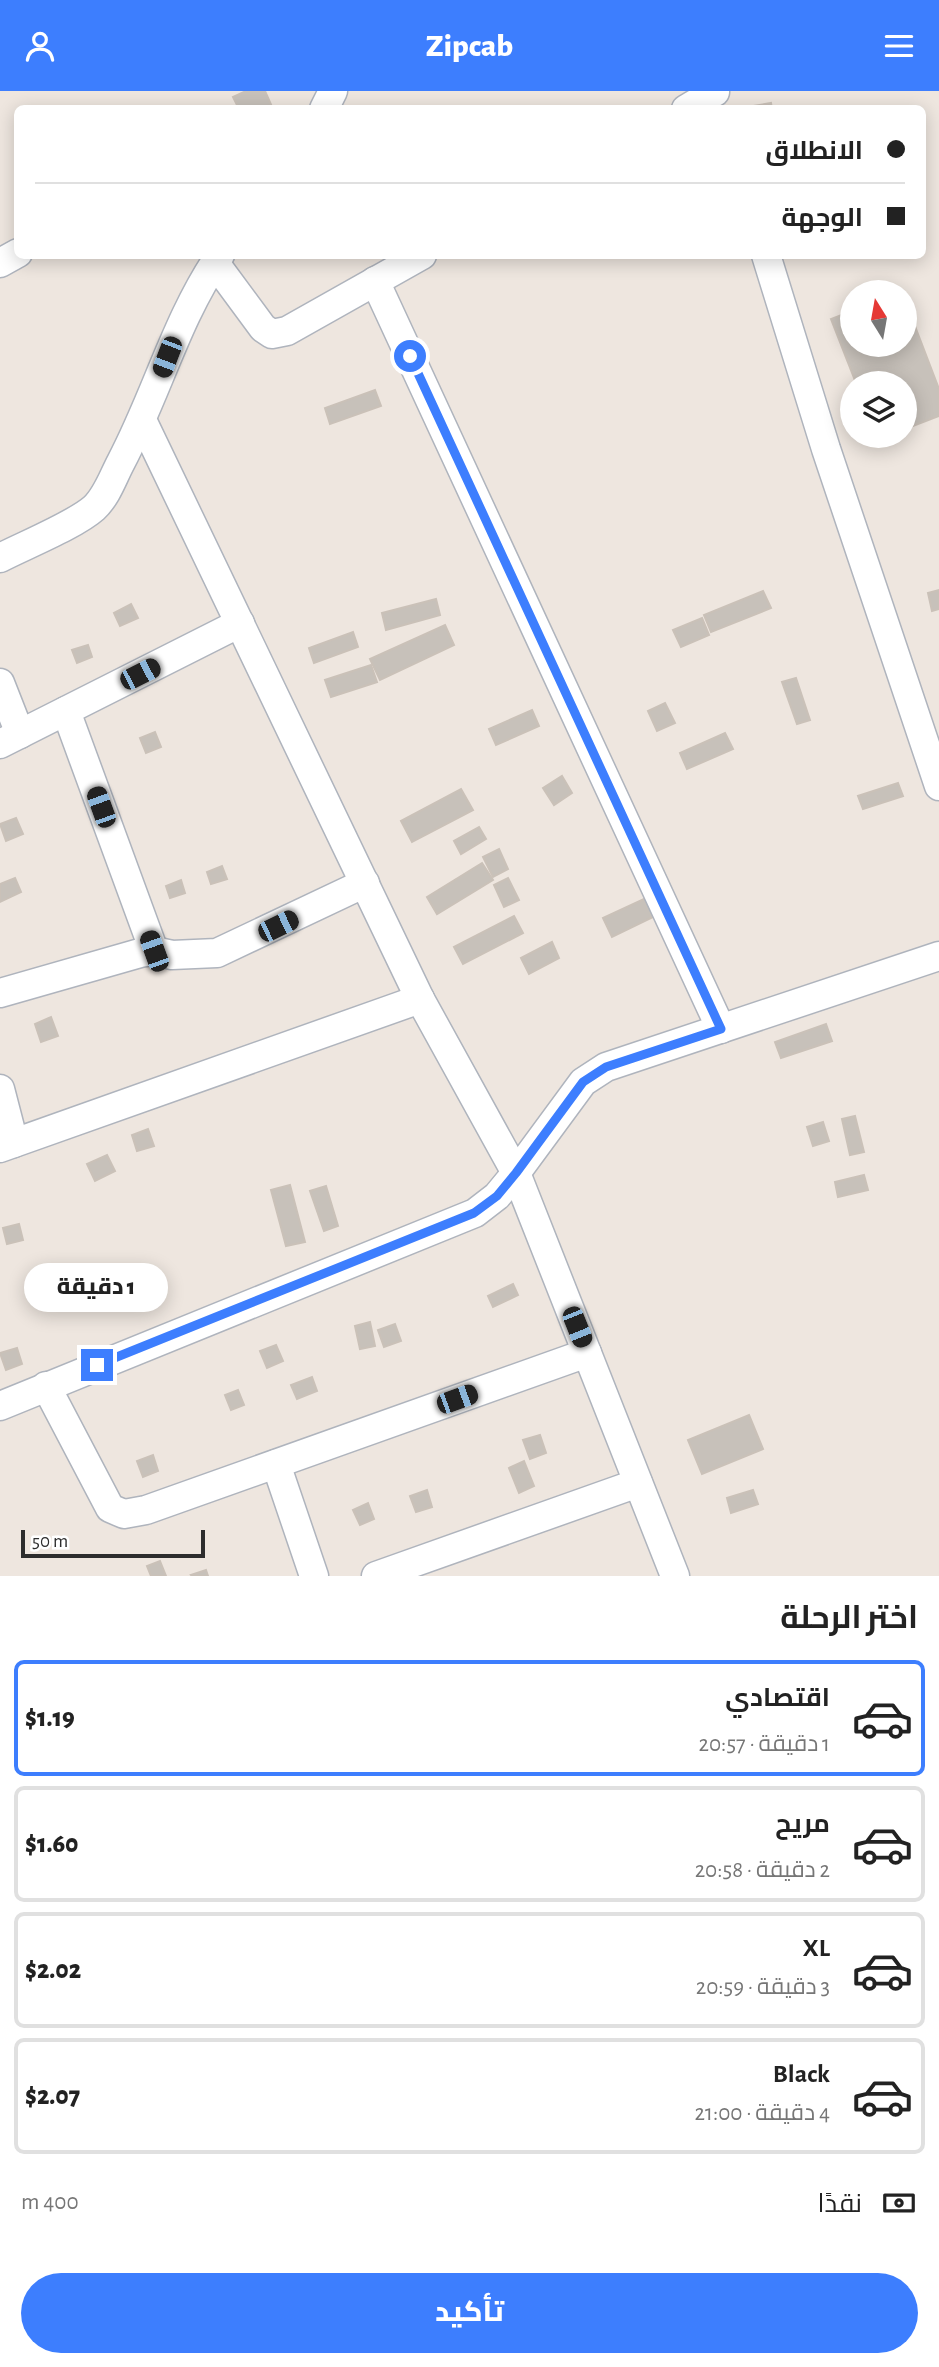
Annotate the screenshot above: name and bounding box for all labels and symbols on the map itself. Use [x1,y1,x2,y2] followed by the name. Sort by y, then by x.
[840,280,917,357] north arrow
[150,334,185,380] car
[394,340,426,372] route start
[117,655,164,693] car
[84,784,119,830] car
[255,907,302,945] car
[137,928,172,974] car
[25,1263,169,1313] callout: 1 دقيقة
[560,1304,595,1350] car
[81,1349,113,1381] route end
[434,1382,481,1416] car
[21,1527,205,1559] scale bar

